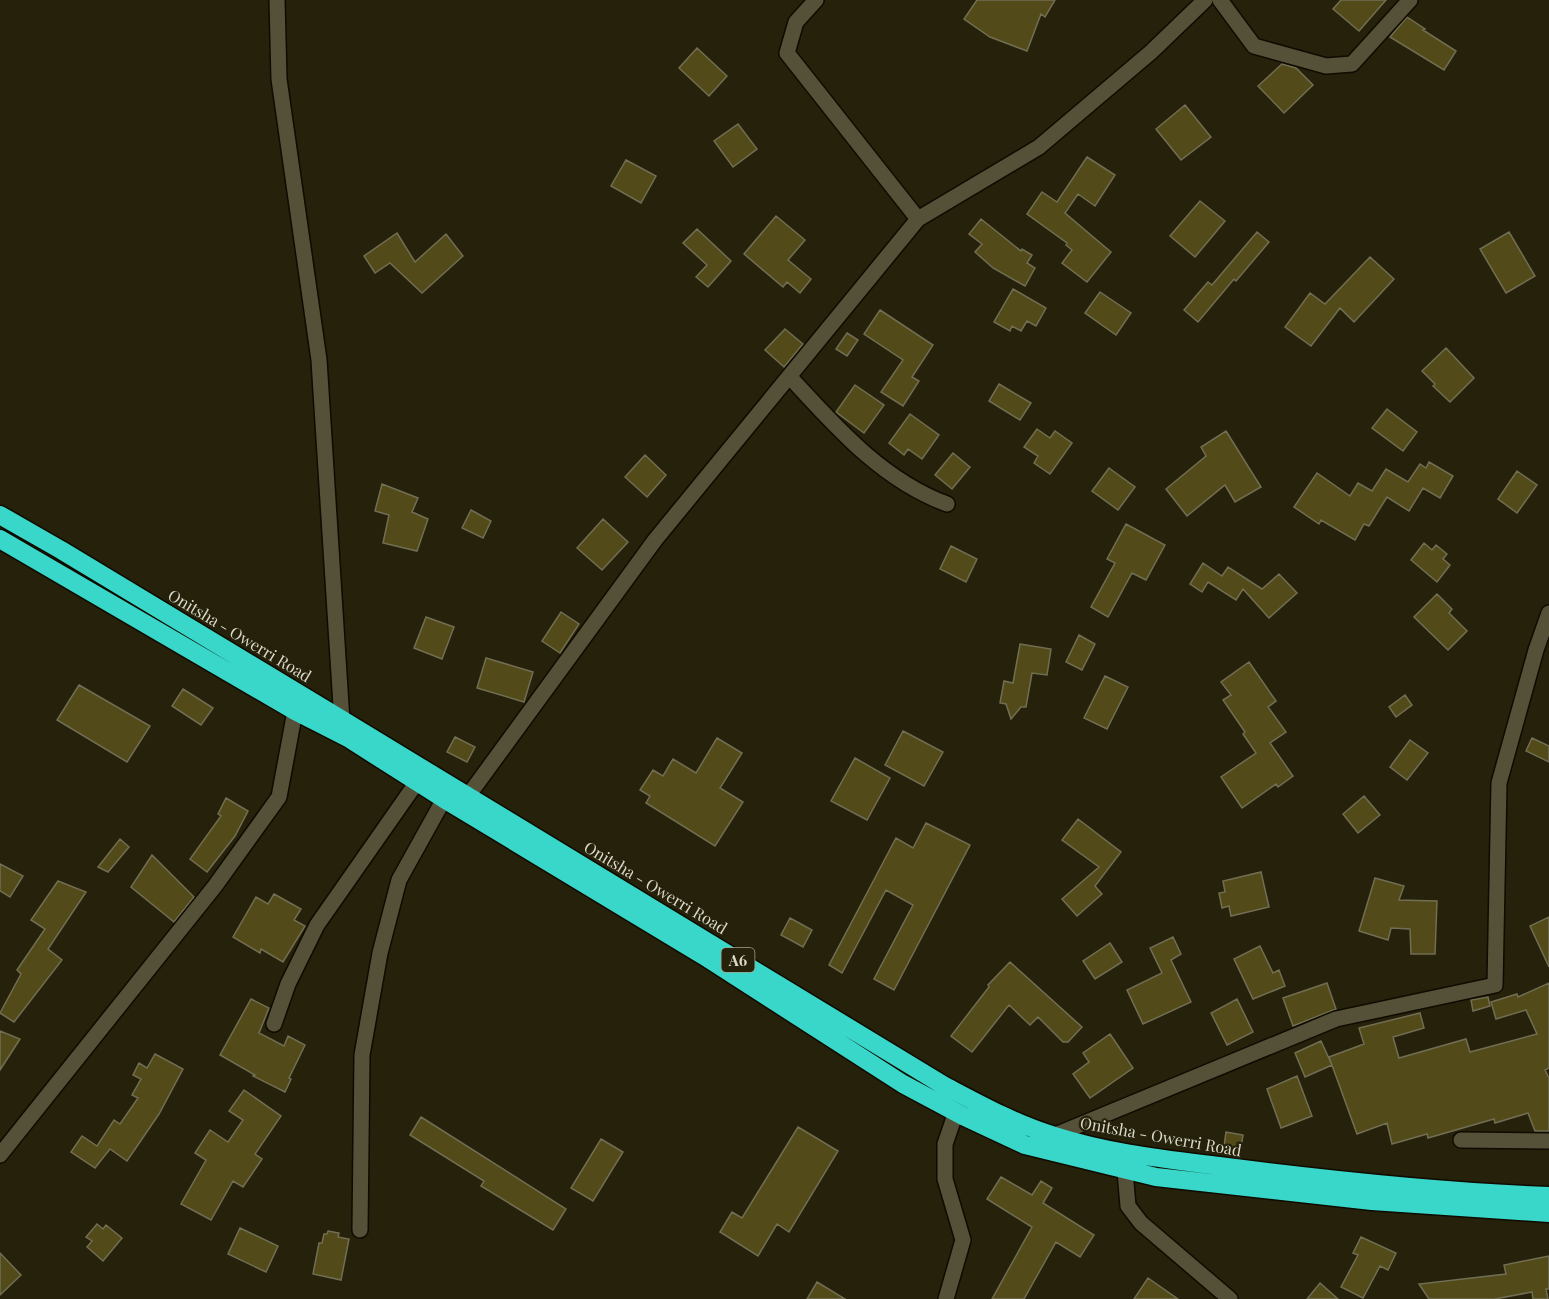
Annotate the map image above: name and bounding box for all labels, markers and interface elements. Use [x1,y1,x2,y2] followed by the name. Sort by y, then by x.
[165,584,315,686] street label: Onitsha - Owerri Road
[581,836,731,938] street label: Onitsha - Owerri Road
[722,948,754,972] road number: A6
[1079,1111,1243,1161] street label: Onitsha - Owerri Road

